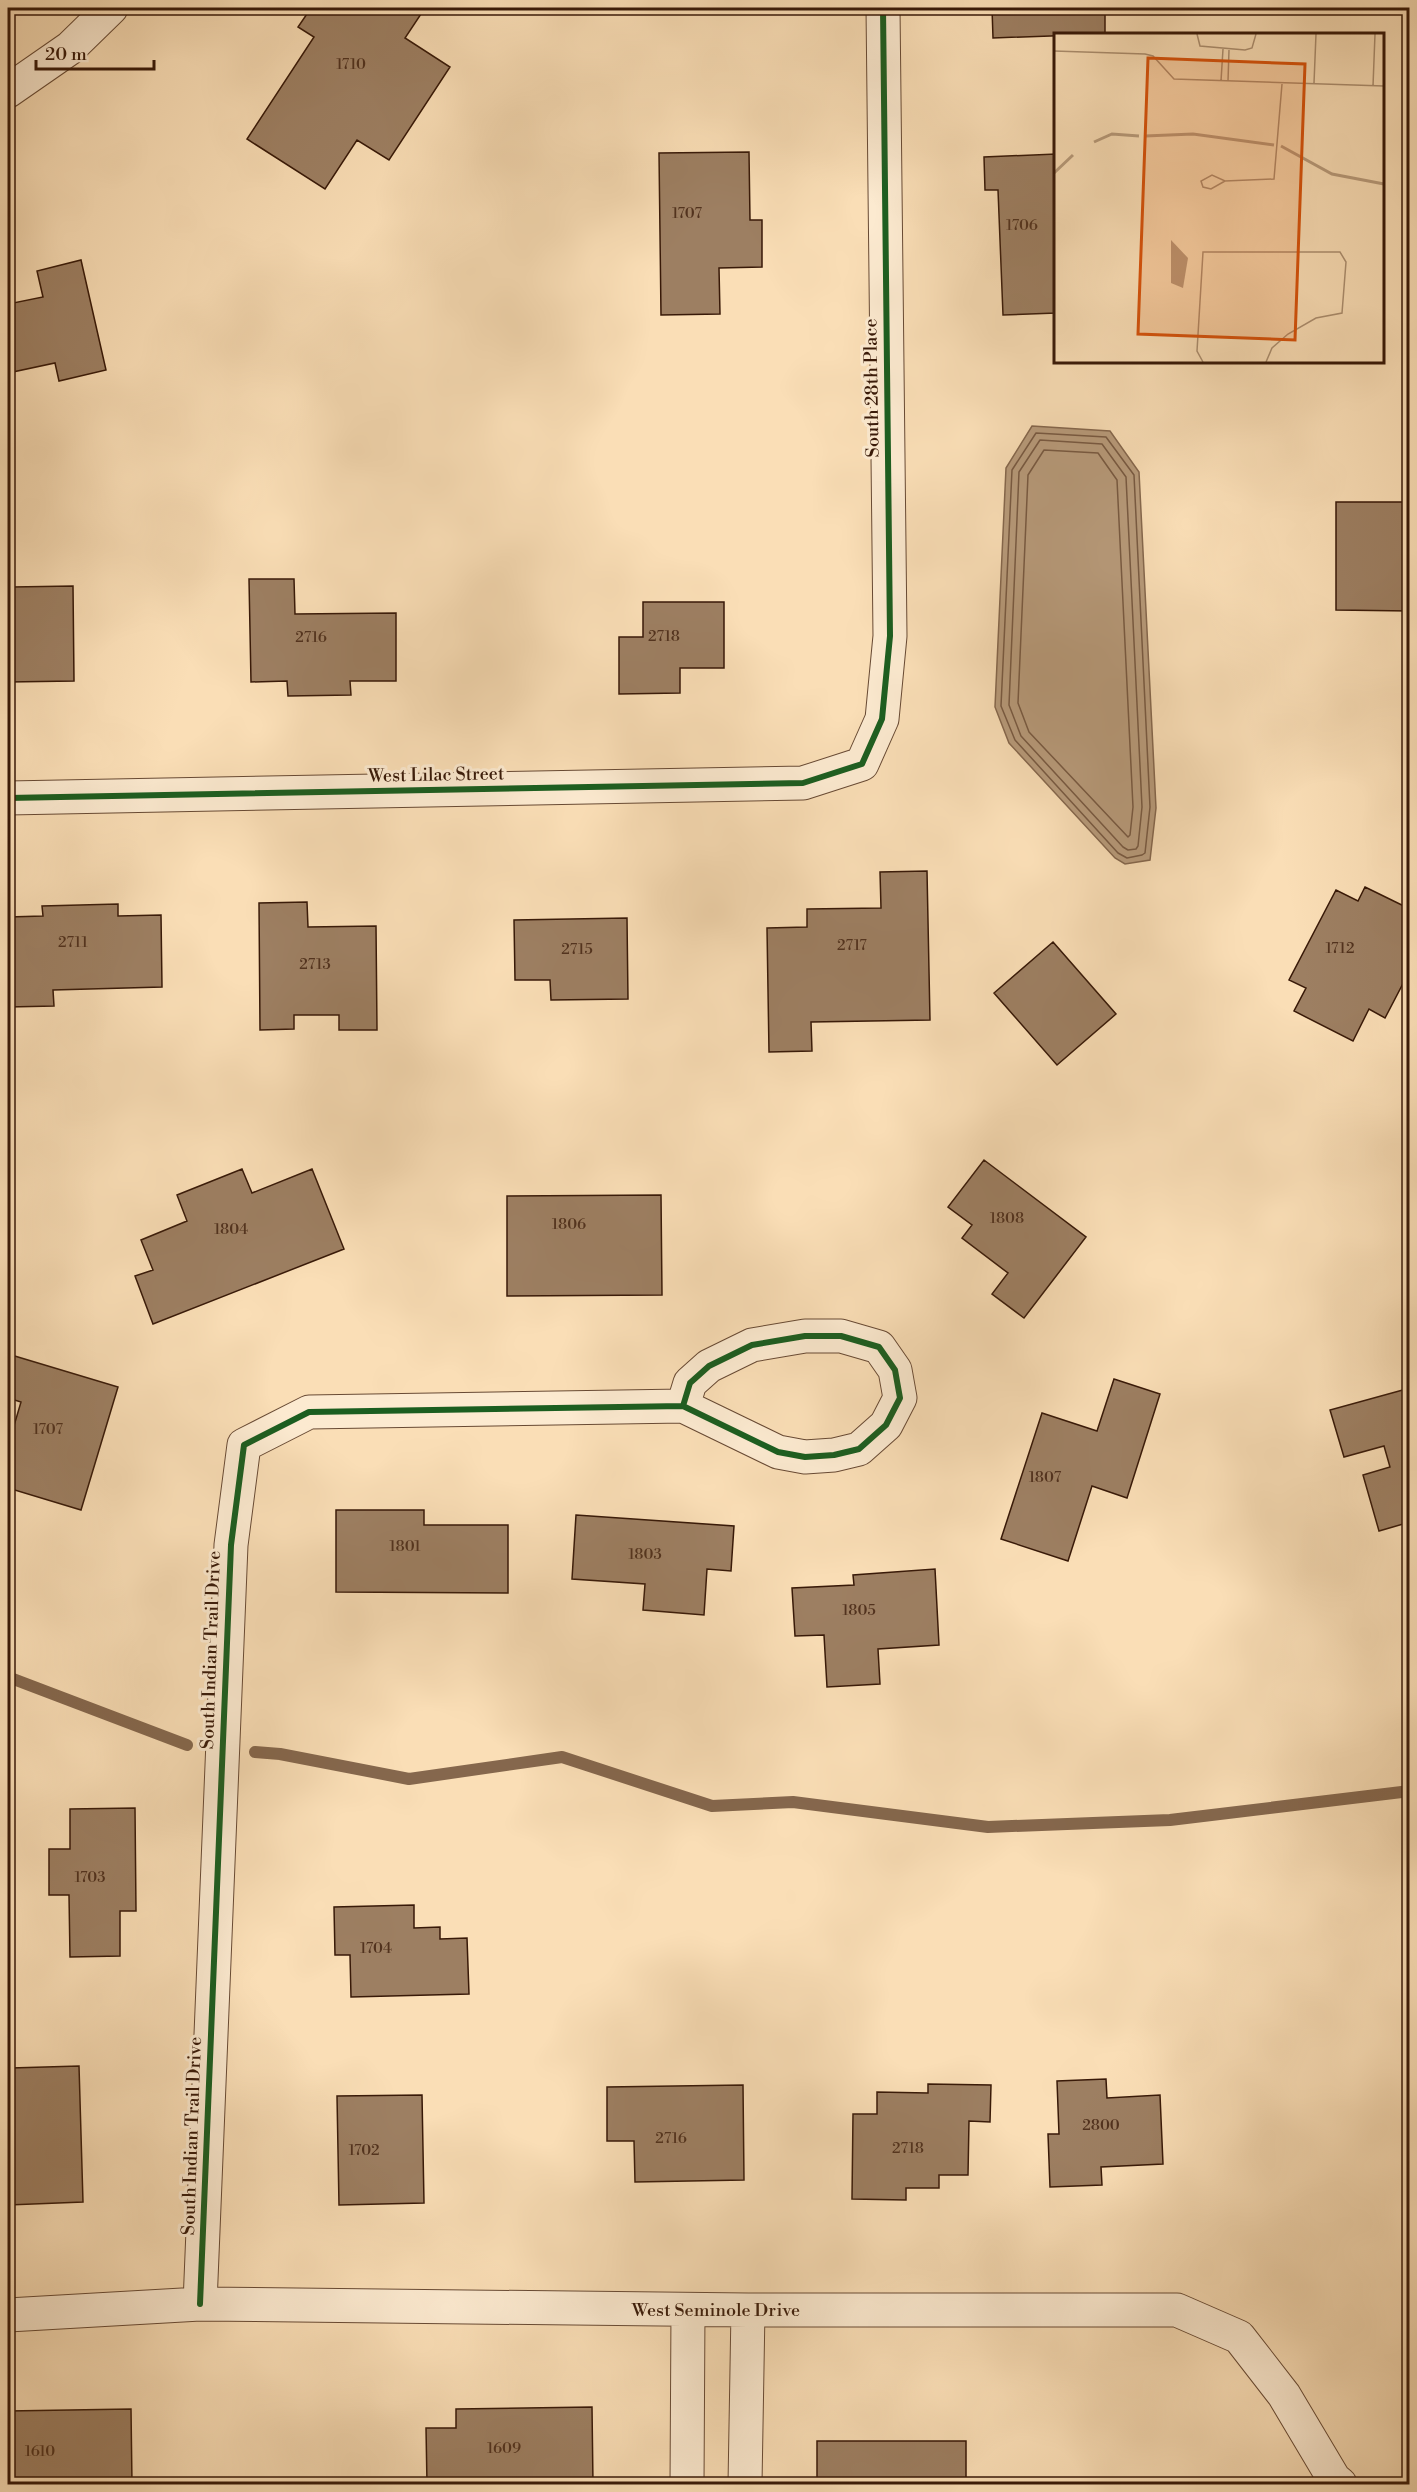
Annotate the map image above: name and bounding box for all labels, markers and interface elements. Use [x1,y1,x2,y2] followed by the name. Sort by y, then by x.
[36,33,154,71] scale bar
[1054,33,1384,363] inset map
[45,43,87,66] text: 20 m
[336,55,366,74] house number: 1710
[672,204,703,223] house number: 1707
[1006,216,1038,235] house number: 1706
[859,318,885,458] street label: South 28th Place
[648,627,680,646] house number: 2718
[295,628,327,647] house number: 2716
[367,762,505,788] street label: West Lilac Street
[58,933,89,952] house number: 2711
[837,936,867,955] house number: 2717
[1325,939,1355,958] house number: 1712
[561,940,593,959] house number: 2715
[299,955,331,974] house number: 2713
[990,1209,1024,1228] house number: 1808
[552,1215,586,1234] house number: 1806
[214,1220,248,1239] house number: 1804
[33,1420,64,1439] house number: 1707
[1029,1468,1062,1487] house number: 1807
[389,1537,421,1556] house number: 1801
[628,1545,662,1564] house number: 1803
[196,1550,226,1750] street label: South Indian Trail Drive
[842,1601,876,1620] house number: 1805
[74,1868,106,1887] house number: 1703
[360,1939,392,1958] house number: 1704
[177,2036,207,2236] street label: South Indian Trail Drive
[1082,2116,1120,2135] house number: 2800
[655,2129,687,2148] house number: 2716
[892,2139,924,2158] house number: 2718
[348,2141,380,2160] house number: 1702
[631,2299,800,2322] street label: West Seminole Drive
[487,2439,521,2458] house number: 1609
[25,2442,55,2461] house number: 1610

